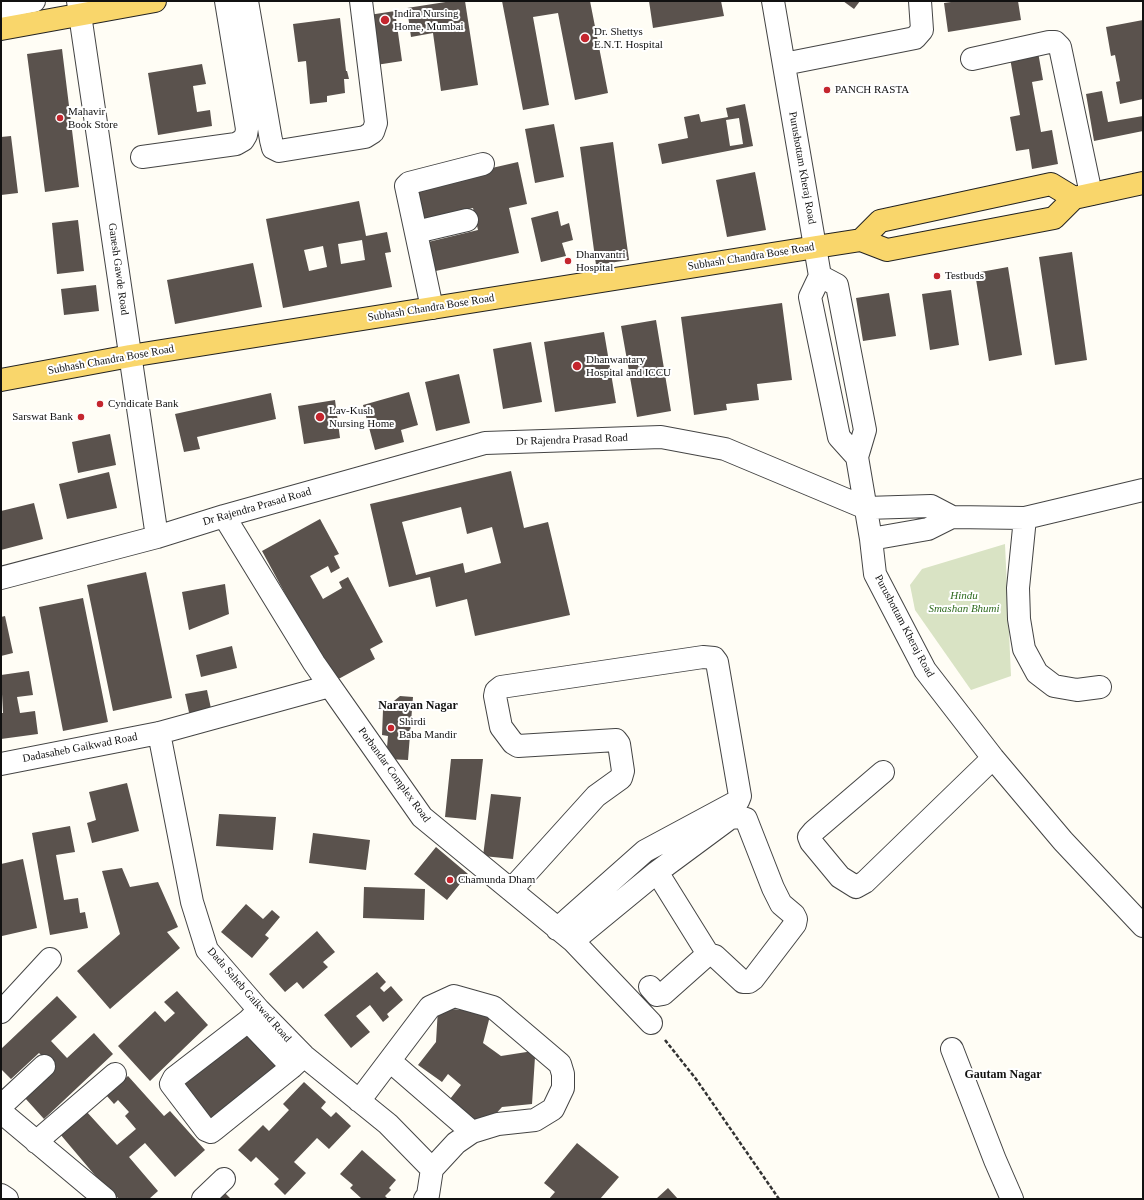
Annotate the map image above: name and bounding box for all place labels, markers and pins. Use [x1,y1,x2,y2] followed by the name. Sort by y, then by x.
[394,7,464,33] place label: Indira Nursing Home, Mumbai
[379,14,391,26] marker: Indira Nursing Home, Mumbai
[594,25,663,51] place label: Dr. Shettys E.N.T. Hospital
[579,32,591,44] marker: Dr. Shettys E.N.T. Hospital
[835,83,909,97] place label: PANCH RASTA
[822,85,832,95] marker: PANCH RASTA
[68,105,118,131] place label: Mahavir Book Store
[55,113,65,123] marker: Mahavir Book Store
[576,248,625,274] place label: Dhanvantri Hospital
[563,256,573,266] marker: Dhanvantri Hospital
[945,269,984,283] place label: Testbuds
[932,271,942,281] marker: Testbuds
[586,353,671,379] place label: Dhanwantary Hospital and ICCU
[571,360,583,372] marker: Dhanwantary Hospital and ICCU
[108,397,179,411] place label: Cyndicate Bank
[95,399,105,409] marker: Cyndicate Bank
[329,404,394,430] place label: Lav-Kush Nursing Home
[12,410,73,424] place label: Sarswat Bank
[314,411,326,423] marker: Lav-Kush Nursing Home
[76,412,86,422] marker: Sarswat Bank
[399,715,457,741] place label: Shirdi Baba Mandir
[386,723,396,733] marker: Shirdi Baba Mandir
[458,873,535,887] place label: Chamunda Dham
[445,875,455,885] marker: Chamunda Dham

